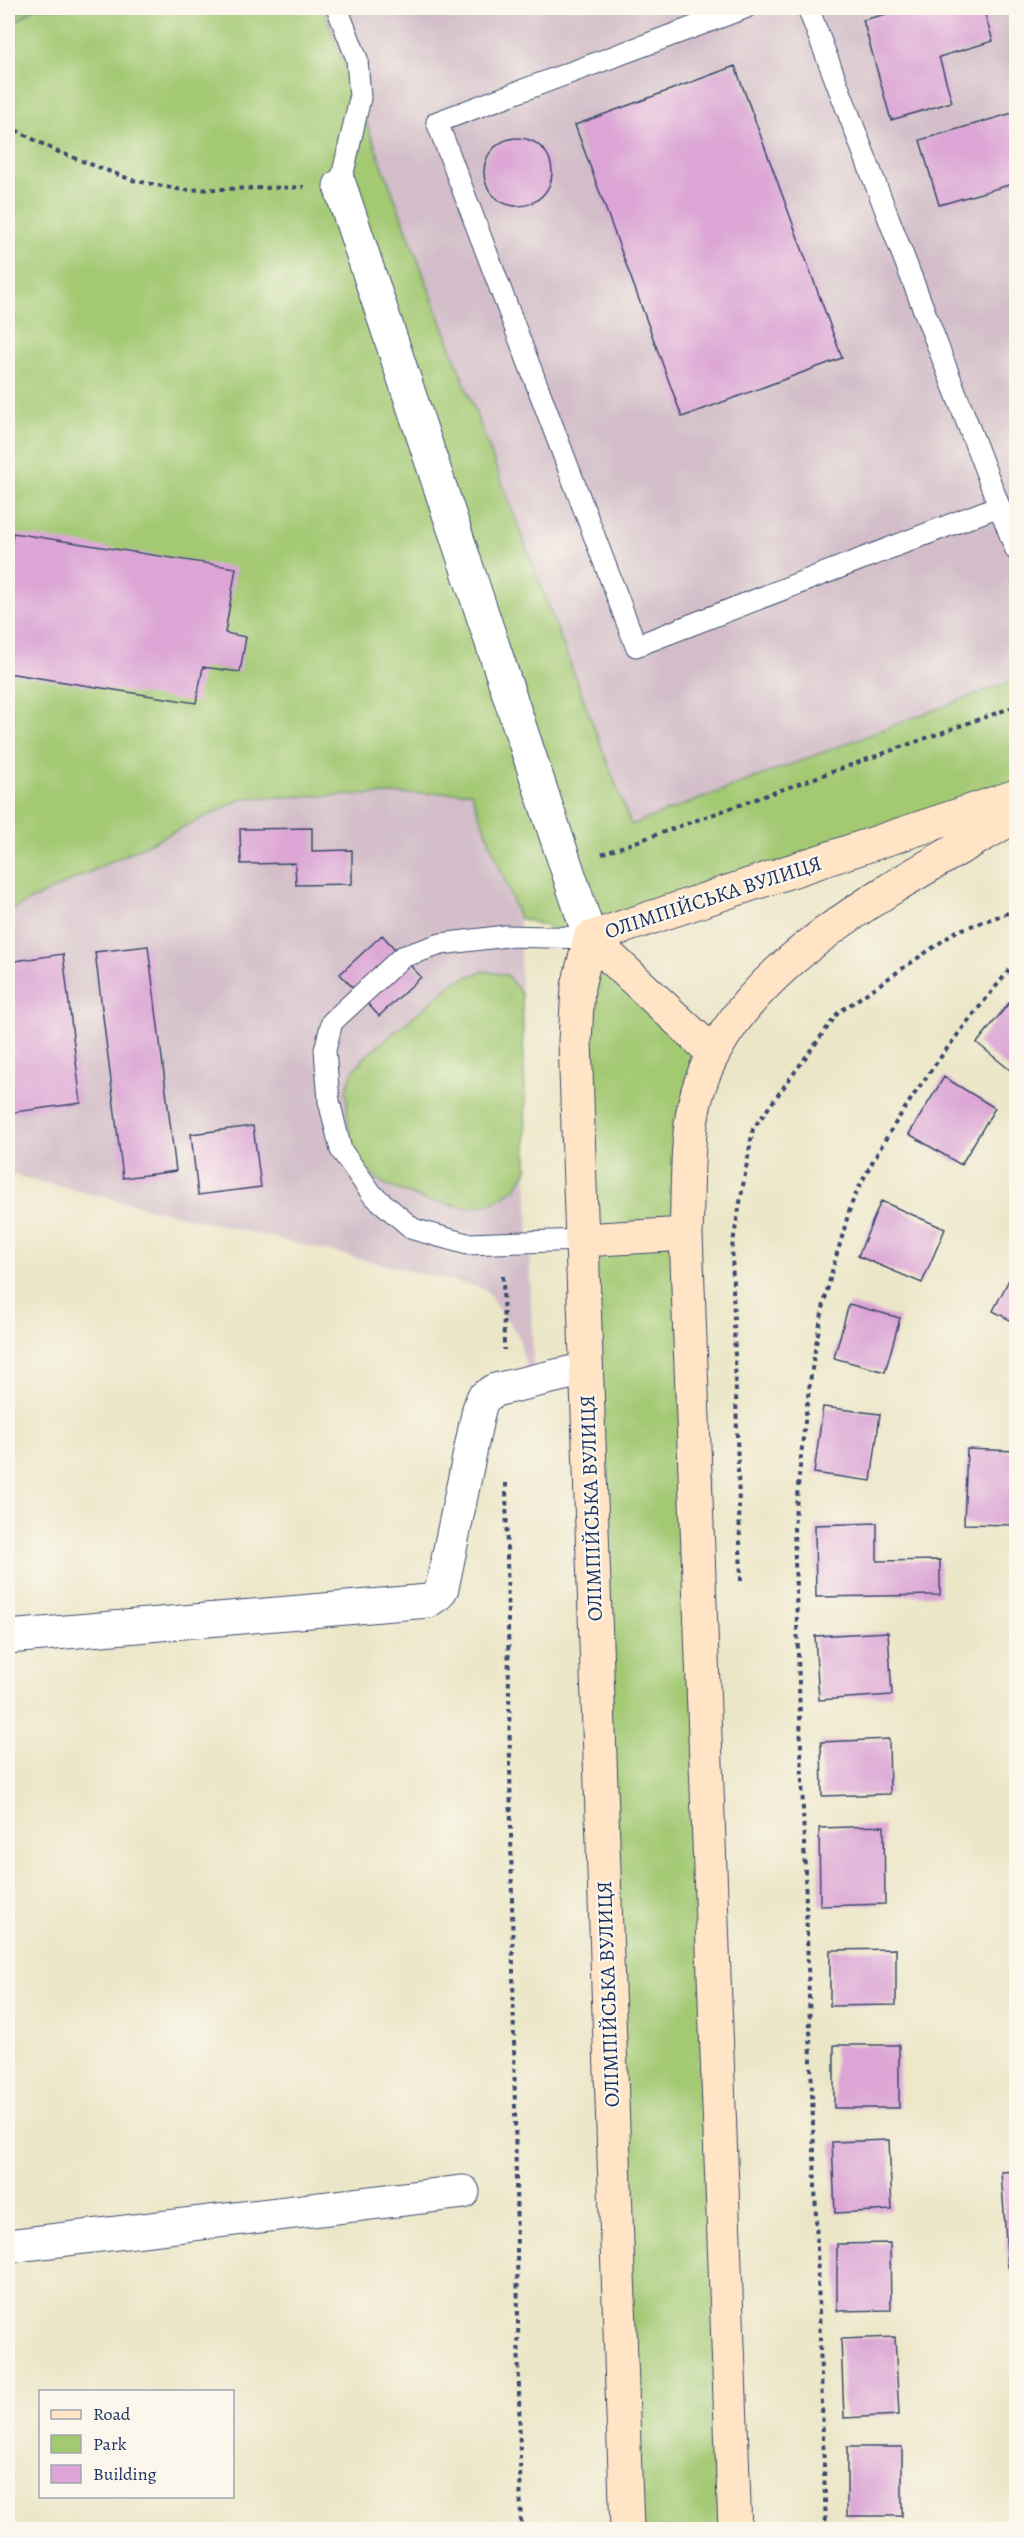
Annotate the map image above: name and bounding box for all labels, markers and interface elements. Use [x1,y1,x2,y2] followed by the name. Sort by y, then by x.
[601,849,825,945] street label: ОЛІМПІЙСЬКА ВУЛИЦЯ
[573,1394,609,1622] street label: ОЛІМПІЙСЬКА ВУЛИЦЯ
[590,1880,626,2108] street label: ОЛІМПІЙСЬКА ВУЛИЦЯ
[39,2390,234,2498] legend
[93,2402,131,2426] text: Road
[93,2432,127,2456] text: Park
[93,2462,157,2486] text: Building

